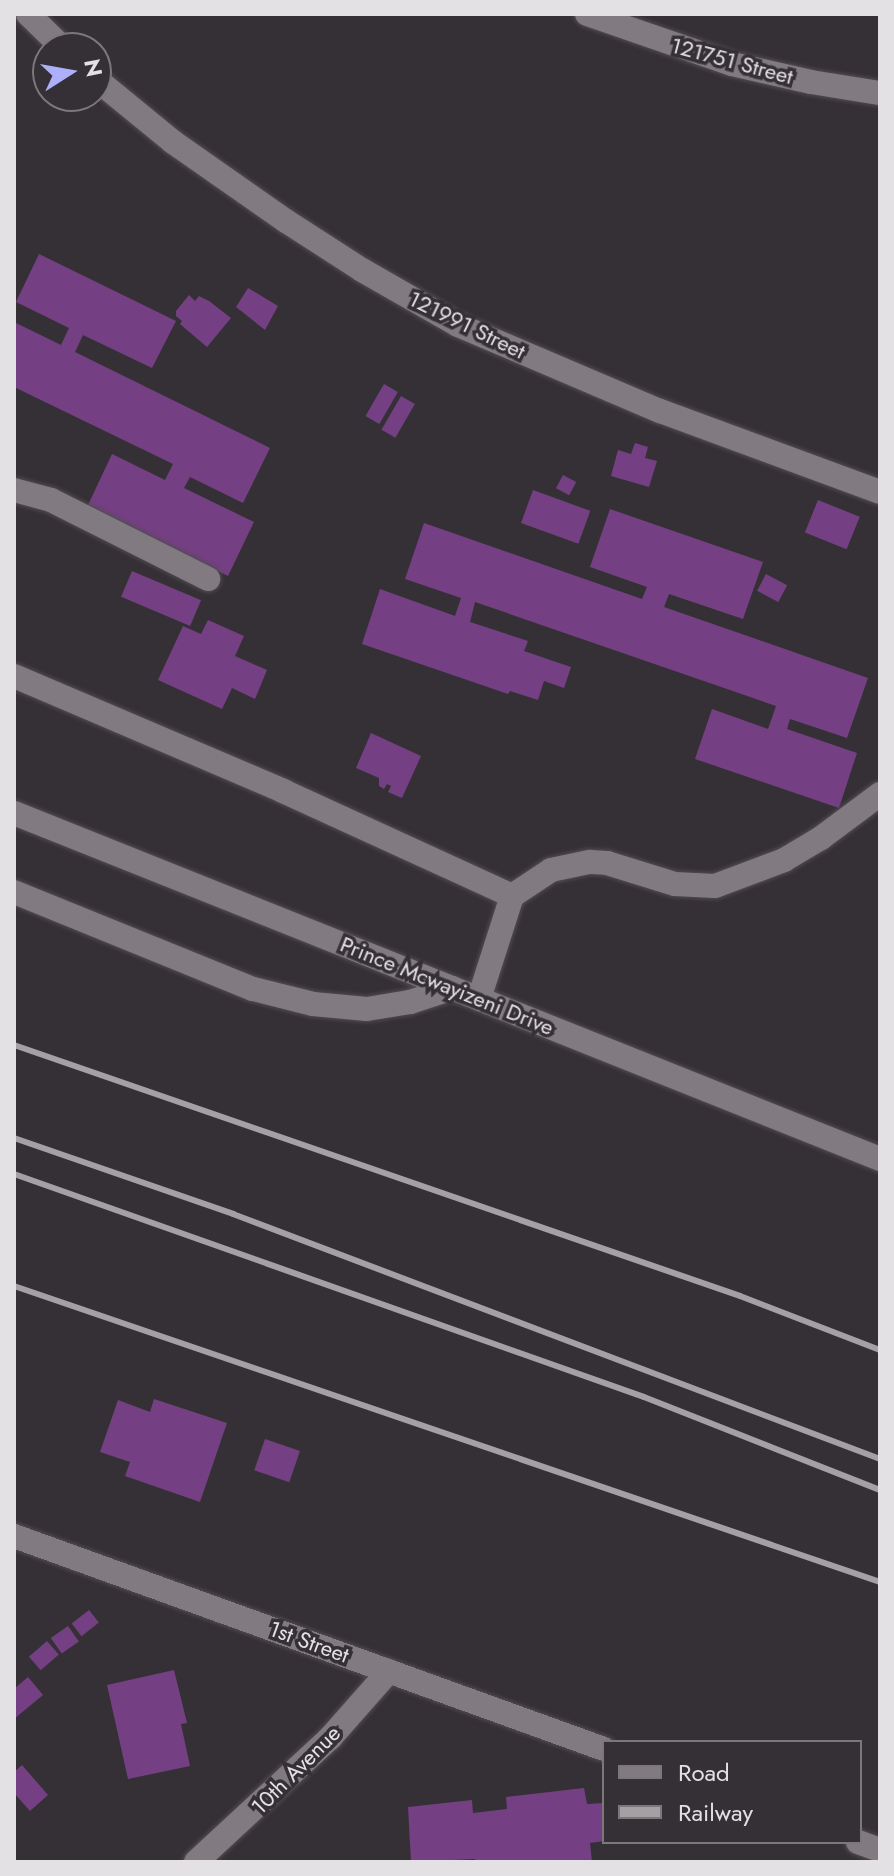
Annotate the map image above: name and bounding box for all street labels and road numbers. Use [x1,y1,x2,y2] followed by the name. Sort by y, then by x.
[668,32,796,90] street label: 121751 Street
[404,285,530,365] street label: 121991 Street
[336,931,558,1041] street label: Prince Mcwayizeni Drive
[265,1615,353,1669] street label: 1st Street
[246,1720,346,1820] street label: 10th Avenue

